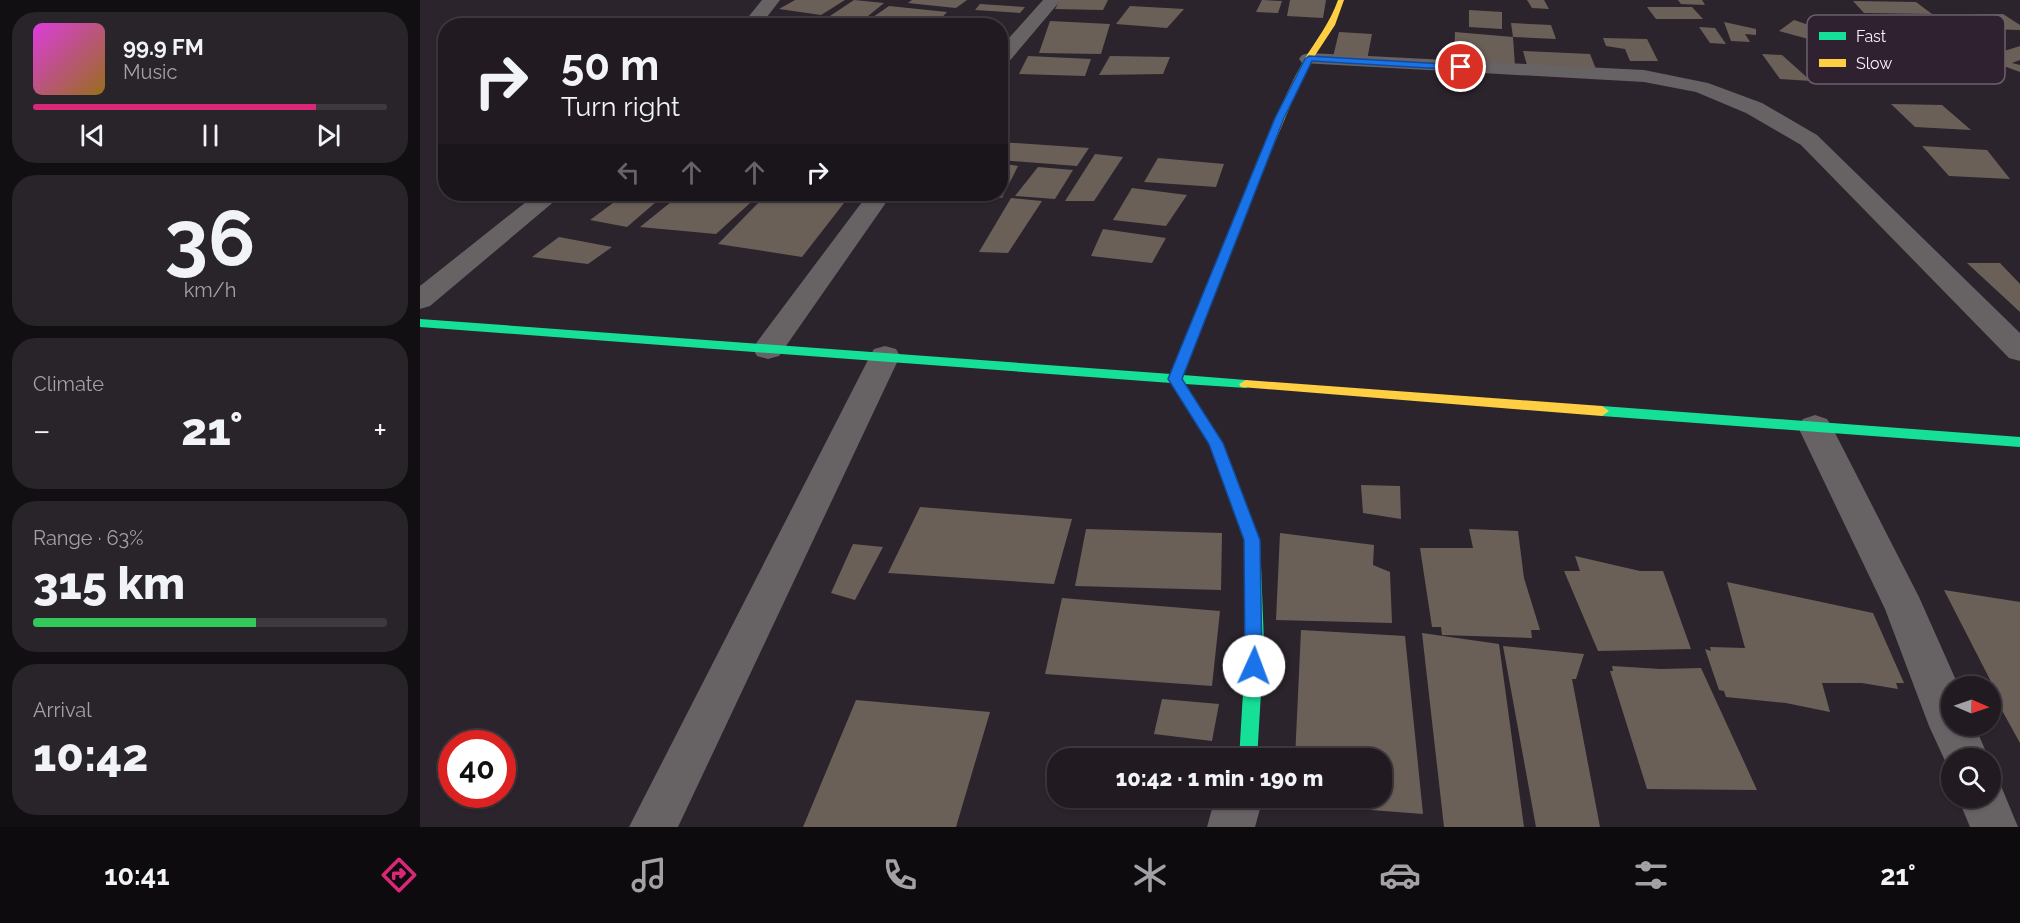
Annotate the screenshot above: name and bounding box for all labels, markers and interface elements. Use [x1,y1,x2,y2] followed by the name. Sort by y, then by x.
[1807,15,2005,84] legend
[1856,27,1887,46] text: Fast
[123,34,204,60] text: 99.9 FM
[561,41,659,90] text: 50 m
[1435,41,1486,92] pin
[462,42,540,120] icon: right
[1444,50,1477,83] icon: arrive
[1856,54,1892,73] text: Slow
[123,60,177,84] text: Music
[561,91,680,122] text: Turn right
[76,119,109,152] icon: previous
[194,119,227,152] icon: pause
[312,119,345,152] icon: next
[612,156,645,189] icon: left
[675,156,708,189] icon: ahead
[738,156,771,189] icon: ahead
[801,156,834,189] icon: right
[165,193,255,284] text: 36
[184,278,236,302] text: km/h
[33,372,104,396] text: Climate
[181,403,243,456] text: 21°
[33,411,51,450] text: −
[373,411,387,450] text: +
[33,526,144,550] text: Range · 63%
[33,557,185,610] text: 315 km
[1222,634,1286,698] position arrow
[1941,676,2001,736] north arrow
[1941,676,2001,808] map controls
[33,698,92,722] text: Arrival
[33,729,148,782] text: 10:42
[438,730,516,808] speed limit sign: 40
[1941,748,2001,808] button: search
[1116,765,1323,791] text: 10:42 · 1 min · 190 m
[378,854,420,896] icon: directions
[628,854,670,896] icon: music
[879,854,921,896] icon: phone
[1129,854,1171,896] icon: climate
[1379,854,1421,896] icon: car
[1630,854,1672,896] icon: filters
[104,860,170,891] text: 10:41
[1880,860,1916,891] text: 21°

